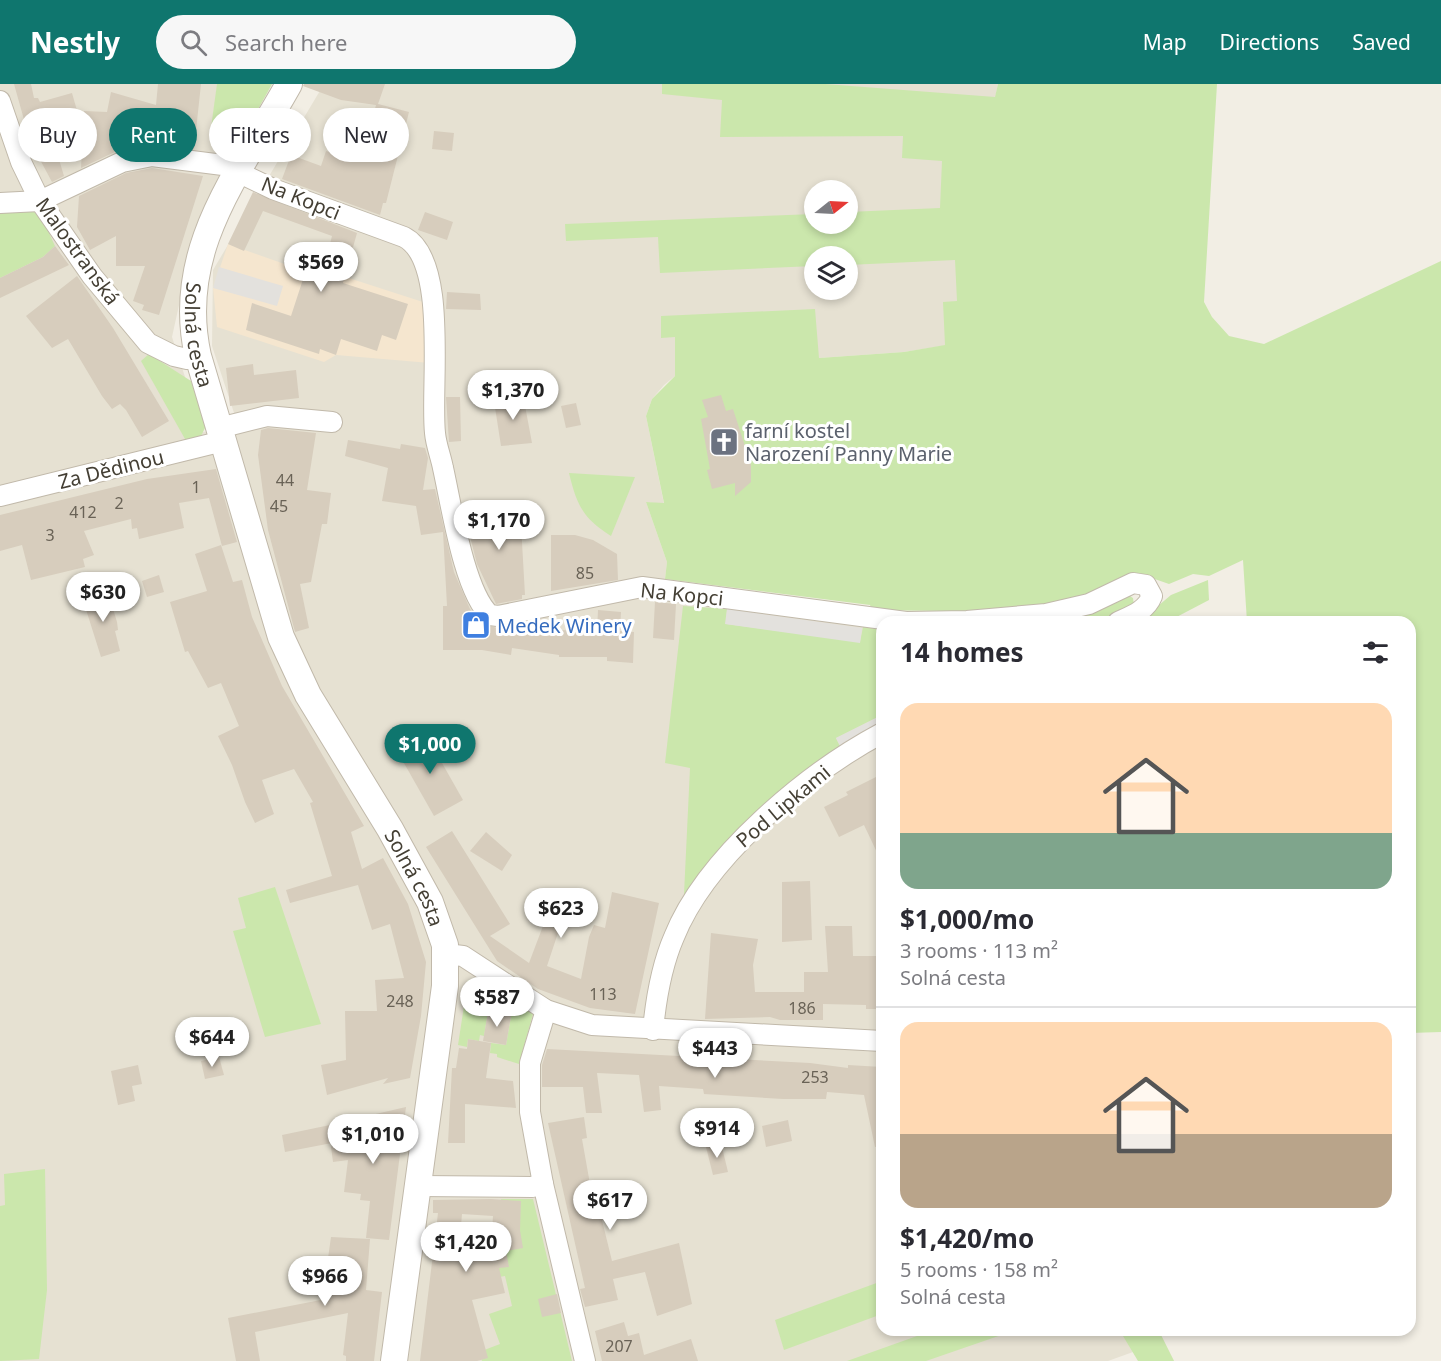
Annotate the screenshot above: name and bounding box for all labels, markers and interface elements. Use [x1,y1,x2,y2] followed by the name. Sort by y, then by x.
[156,15,576,69] search box
[30,23,120,61] text: Nestly
[177,26,210,59] icon: search
[225,27,347,57] text: Search here
[1143,28,1187,56] text: Map
[1220,28,1319,56] text: Directions
[1352,28,1411,56] text: Saved
[18,108,97,162] chip: Buy
[109,108,197,162] chip: Rent
[209,108,311,162] chip: Filters
[323,108,409,162] chip: New
[257,170,345,226] street label: Na Kopci
[804,180,858,234] north arrow
[804,180,858,300] map controls
[30,192,126,310] street label: Malostranská
[285,242,357,293] pin: $569
[804,246,858,300] button: layers
[298,248,344,275] text: $569
[179,281,220,390] street label: Solná cesta
[464,370,562,421] pin: $1,370
[482,376,544,403] text: $1,370
[745,417,952,467] place label: farní kostel Narození Panny Marie
[708,426,740,458] church icon: farní kostel Narození Panny Marie
[55,443,167,495] street label: Za Dědinou
[276,469,294,491] house number: 44
[191,476,201,498] house number: 1
[114,492,124,514] house number: 2
[270,495,288,517] house number: 45
[450,500,548,551] pin: $1,170
[69,501,97,523] house number: 412
[468,506,530,533] text: $1,170
[45,524,55,546] house number: 3
[576,562,594,584] house number: 85
[67,572,139,623] pin: $630
[639,576,725,612] street label: Na Kopci
[80,578,126,605] text: $630
[460,609,492,641] shop icon: Medek Winery
[497,612,633,639] place label: Medek Winery
[900,634,1024,670] text: 14 homes
[1359,636,1392,669] icon: filters
[381,724,479,775] pin: $1,000
[399,730,461,757] text: $1,000
[1092,742,1200,850] icon: home
[730,759,836,853] street label: Pod Lipkami
[379,824,451,930] street label: Solná cesta
[525,888,597,939] pin: $623
[538,894,584,921] text: $623
[900,901,1034,937] text: $1,000/mo
[900,937,1058,964] text: 3 rooms · 113 m²
[900,964,1006,991] text: Solná cesta
[461,977,533,1028] pin: $587
[474,983,520,1010] text: $587
[589,983,617,1005] house number: 113
[386,990,414,1012] house number: 248
[788,997,816,1019] house number: 186
[176,1017,248,1068] pin: $644
[189,1023,235,1050] text: $644
[679,1028,751,1079] pin: $443
[692,1034,738,1061] text: $443
[1092,1061,1200,1169] icon: home
[801,1066,829,1088] house number: 253
[681,1108,753,1159] pin: $914
[324,1114,422,1165] pin: $1,010
[694,1114,740,1141] text: $914
[342,1120,404,1147] text: $1,010
[574,1180,646,1231] pin: $617
[587,1186,633,1213] text: $617
[900,1220,1034,1256] text: $1,420/mo
[417,1222,515,1273] pin: $1,420
[435,1228,497,1255] text: $1,420
[289,1256,361,1307] pin: $966
[900,1256,1058,1283] text: 5 rooms · 158 m²
[302,1262,348,1289] text: $966
[900,1283,1006,1310] text: Solná cesta
[605,1335,633,1357] house number: 207

